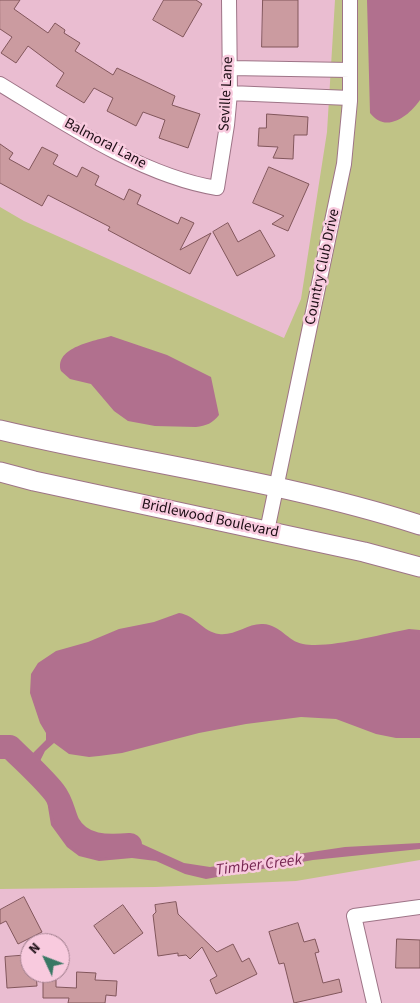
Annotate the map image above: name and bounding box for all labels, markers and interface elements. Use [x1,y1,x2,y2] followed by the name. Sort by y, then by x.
[216,56,238,132] street label: Seville Lane
[61,115,149,173] street label: Balmoral Lane
[302,207,344,327] street label: Country Club Drive
[140,496,280,542] street label: Bridlewood Boulevard
[215,851,303,881] water label: Timber Creek
[20,933,70,983] north arrow
[24,938,45,959] text: N

